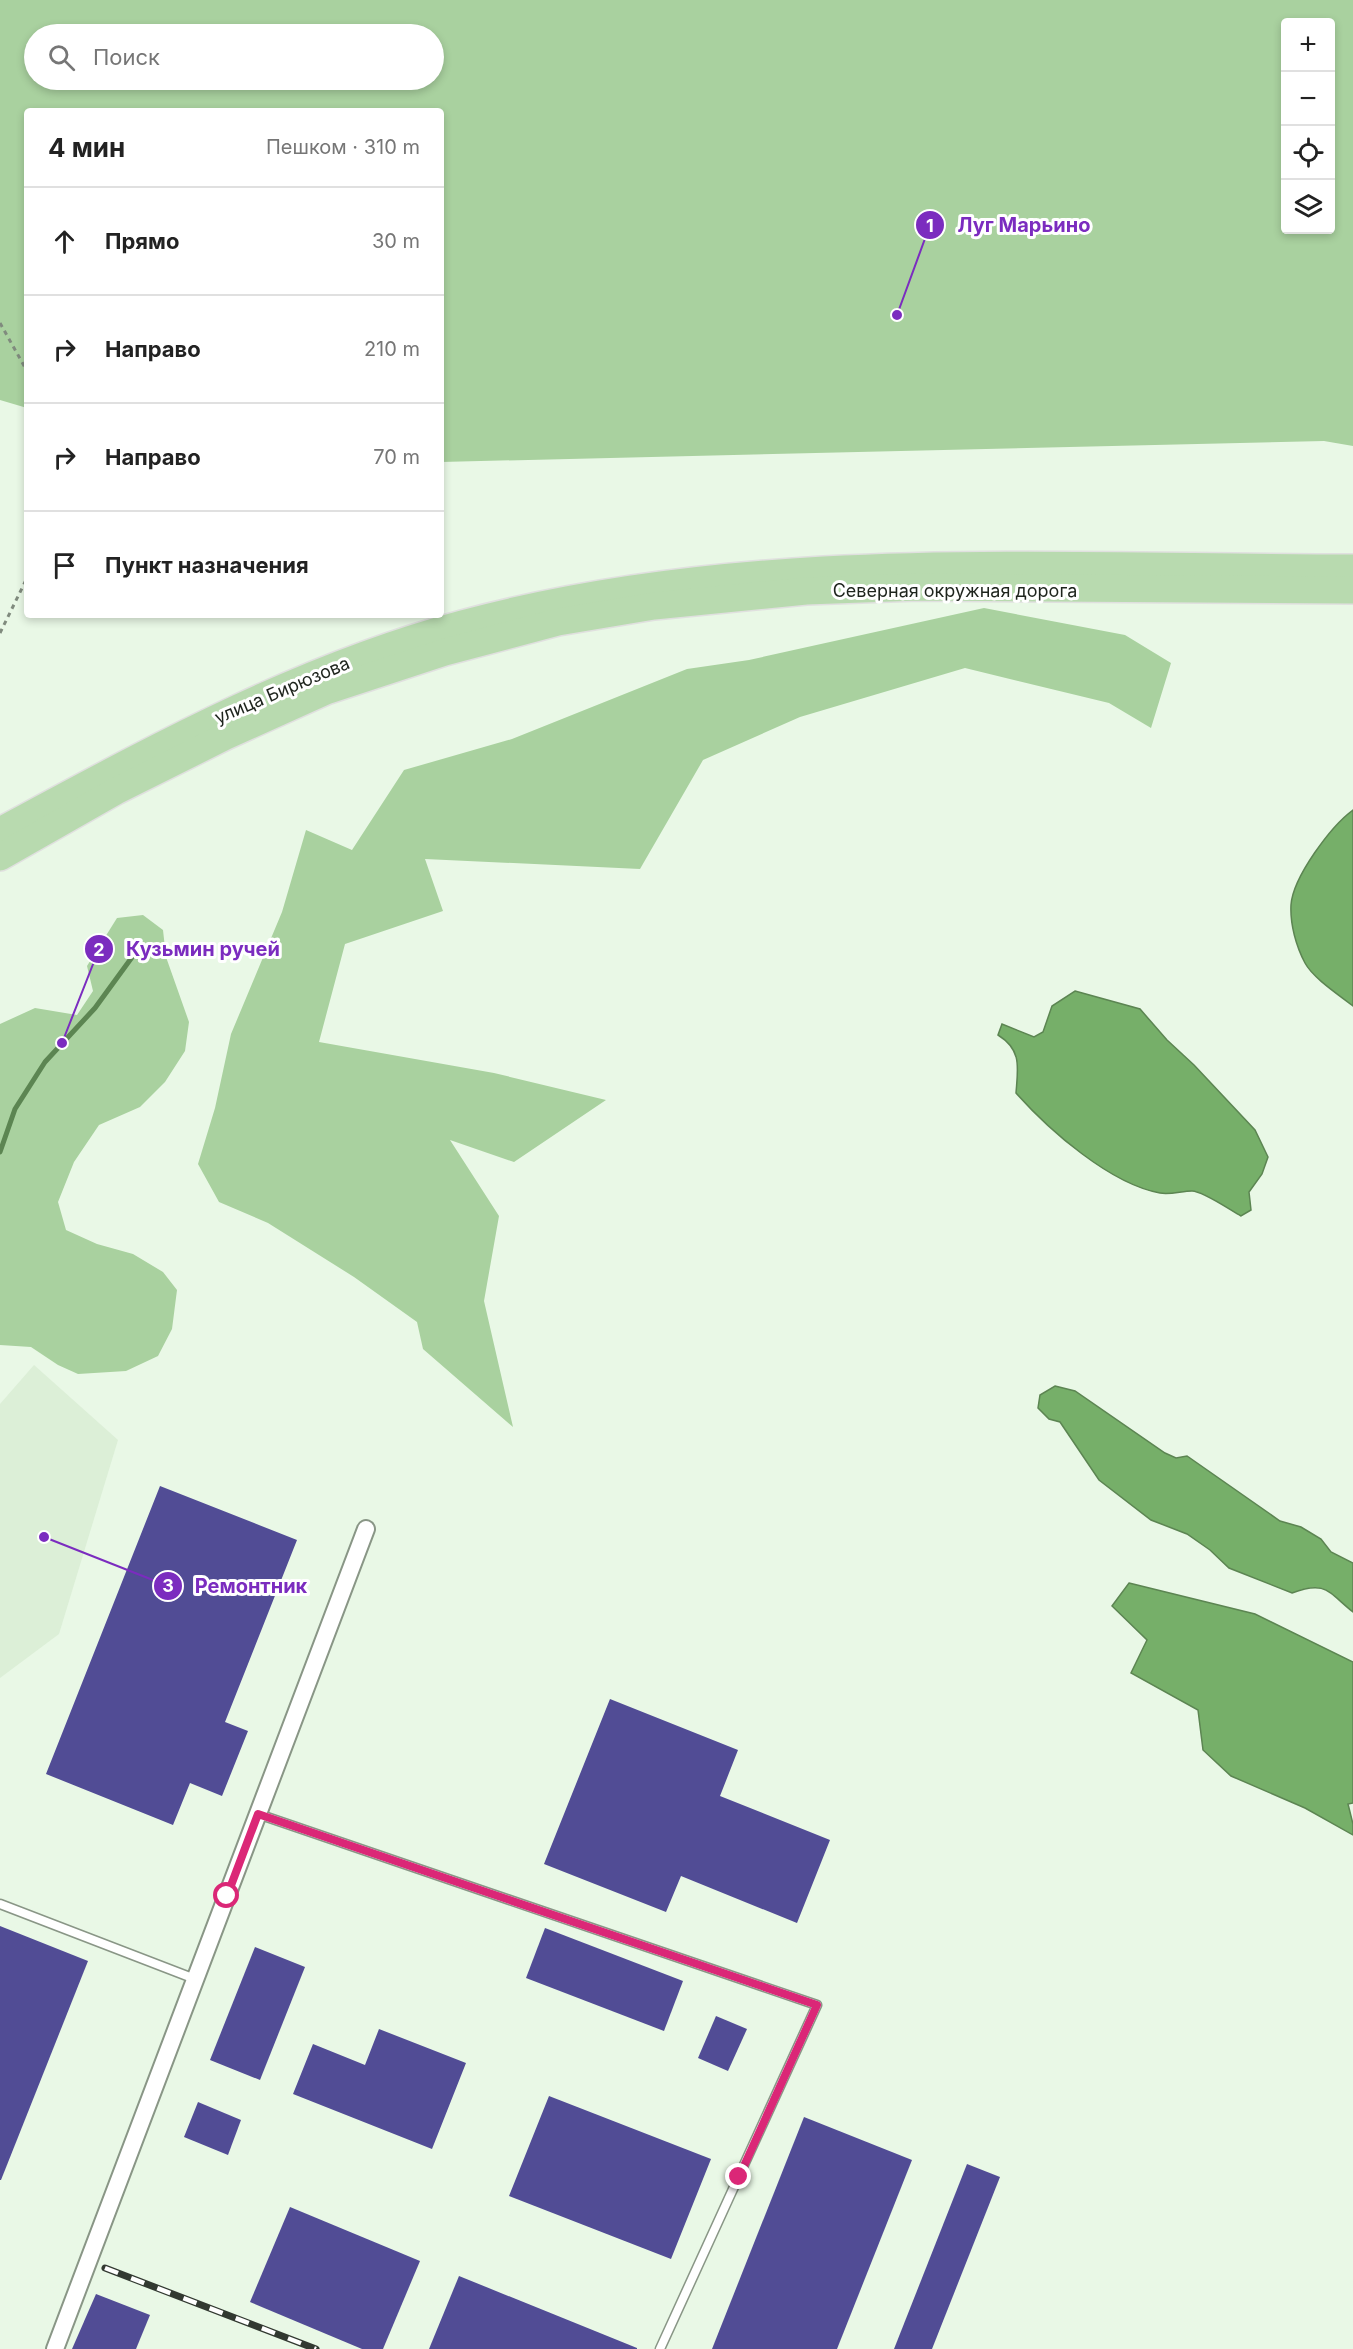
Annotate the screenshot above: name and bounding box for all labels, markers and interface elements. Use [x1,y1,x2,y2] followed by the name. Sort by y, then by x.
[1281,18,1335,234] map controls
[1281,18,1335,72] button: +
[24,24,444,90] search box
[45,41,78,74] icon: search
[93,44,160,70] text: Поиск
[1281,72,1335,126] button: −
[1281,126,1335,180] button: locate
[48,132,125,163] text: 4 мин
[266,135,420,159] text: Пешком · 310 m
[1281,180,1335,234] button: layers
[915,206,1102,244] callout: Луг Марьино
[958,213,1090,237] text: Луг Марьино
[926,215,934,236] text: 1
[48,225,81,258] icon: ahead
[105,228,179,254] text: Прямо
[372,229,420,253] text: 30 m
[48,333,81,366] icon: right
[105,336,201,362] text: Направо
[364,337,420,361] text: 210 m
[48,441,81,474] icon: right
[105,444,201,470] text: Направо
[373,445,420,469] text: 70 m
[48,549,81,582] icon: arrive
[105,552,309,578] text: Пункт назначения
[833,580,1077,601] street label: Северная окружная дорога
[211,652,353,728] street label: улица Бирюзова
[84,930,292,968] callout: Кузьмин ручей
[126,937,280,961] text: Кузьмин ручей
[93,939,105,960] text: 2
[153,1567,319,1605] callout: Ремонтник
[195,1574,308,1598] text: Ремонтник
[162,1575,174,1596] text: 3
[213,1882,239,1908] route start
[725,2163,751,2189] route end

